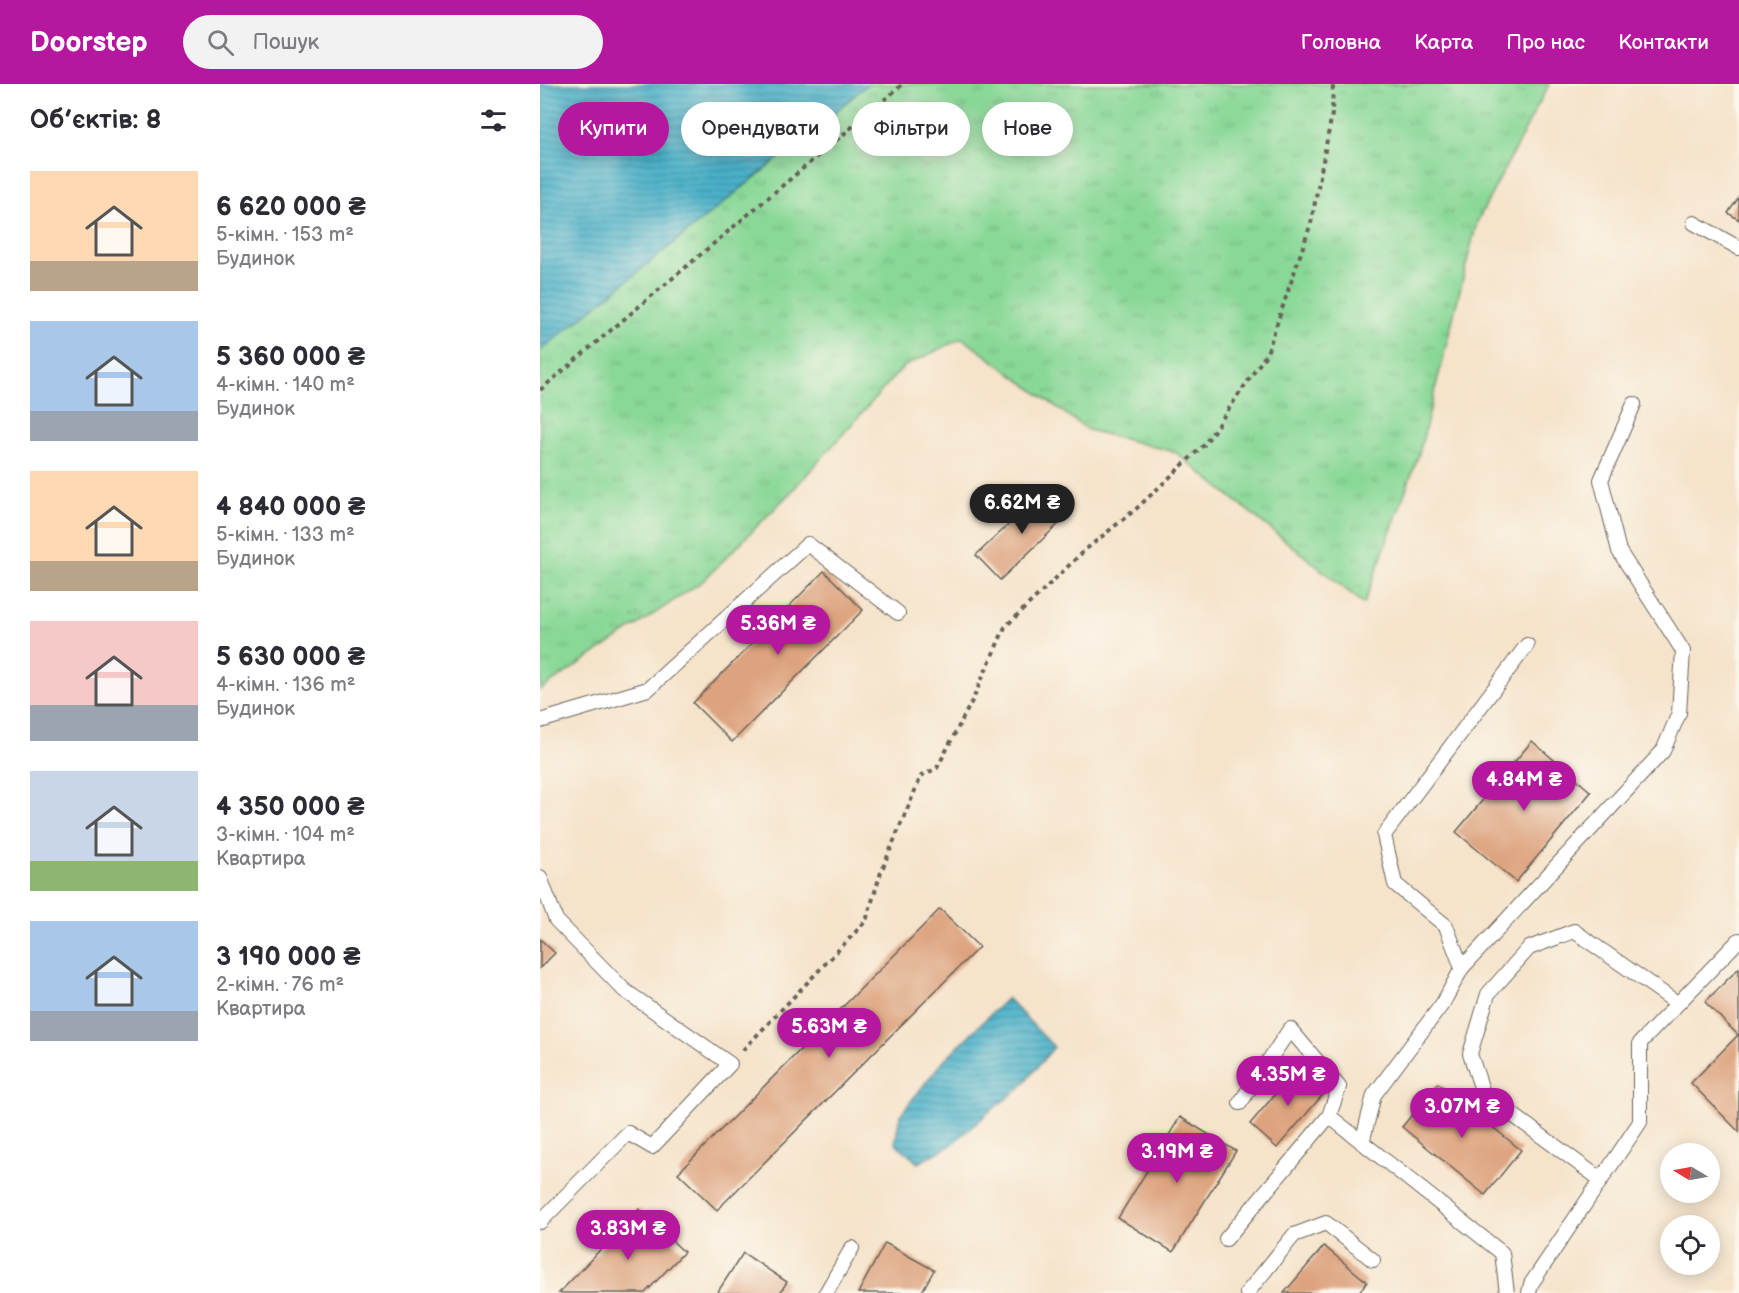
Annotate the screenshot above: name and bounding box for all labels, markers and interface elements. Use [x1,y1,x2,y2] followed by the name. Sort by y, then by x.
[183,15,603,69] search box
[30,26,147,59] text: Doorstep
[204,26,237,59] icon: search
[252,29,319,56] text: Пошук
[1301,30,1381,55] text: Головна
[1414,30,1473,55] text: Карта
[1506,30,1585,55] text: Про нас
[1618,30,1709,55] text: Контакти
[558,102,669,156] chip: Купити
[681,102,840,156] chip: Орендувати
[852,102,970,156] chip: Фільтри
[982,102,1073,156] chip: Нове
[477,104,510,137] icon: filters
[30,105,161,136] text: Об’єктів: 8
[216,192,366,223] text: 6 620 000 ₴
[78,195,150,267] icon: home
[216,223,354,247] text: 5-кімн. · 153 m²
[216,247,295,271] text: Будинок
[216,342,365,373] text: 5 360 000 ₴
[78,345,150,417] icon: home
[216,373,355,397] text: 4-кімн. · 140 m²
[216,397,295,421] text: Будинок
[967,484,1077,535] pin: 6.62M ₴
[984,491,1060,515] text: 6.62M ₴
[216,492,365,523] text: 4 840 000 ₴
[78,495,150,567] icon: home
[216,523,355,547] text: 5-кімн. · 133 m²
[216,547,295,571] text: Будинок
[723,605,833,656] pin: 5.36M ₴
[740,612,816,636] text: 5.36M ₴
[216,642,365,673] text: 5 630 000 ₴
[78,645,150,717] icon: home
[216,673,355,697] text: 4-кімн. · 136 m²
[216,697,295,721] text: Будинок
[1469,761,1579,812] pin: 4.84M ₴
[1486,768,1562,792] text: 4.84M ₴
[216,792,365,823] text: 4 350 000 ₴
[78,795,150,867] icon: home
[216,823,355,847] text: 3-кімн. · 104 m²
[216,847,306,871] text: Квартира
[216,942,361,973] text: 3 190 000 ₴
[78,945,150,1017] icon: home
[216,973,344,997] text: 2-кімн. · 76 m²
[216,997,306,1021] text: Квартира
[774,1008,884,1059] pin: 5.63M ₴
[791,1015,867,1039] text: 5.63M ₴
[1233,1056,1343,1107] pin: 4.35M ₴
[1250,1063,1326,1087] text: 4.35M ₴
[1407,1088,1517,1139] pin: 3.07M ₴
[1424,1095,1500,1119] text: 3.07M ₴
[1122,1133,1232,1184] pin: 3.19M ₴
[1141,1140,1213,1164] text: 3.19M ₴
[1660,1143,1720,1203] north arrow
[1660,1143,1720,1275] map controls
[573,1210,683,1261] pin: 3.83M ₴
[1660,1215,1720,1275] button: locate
[590,1217,666,1241] text: 3.83M ₴

